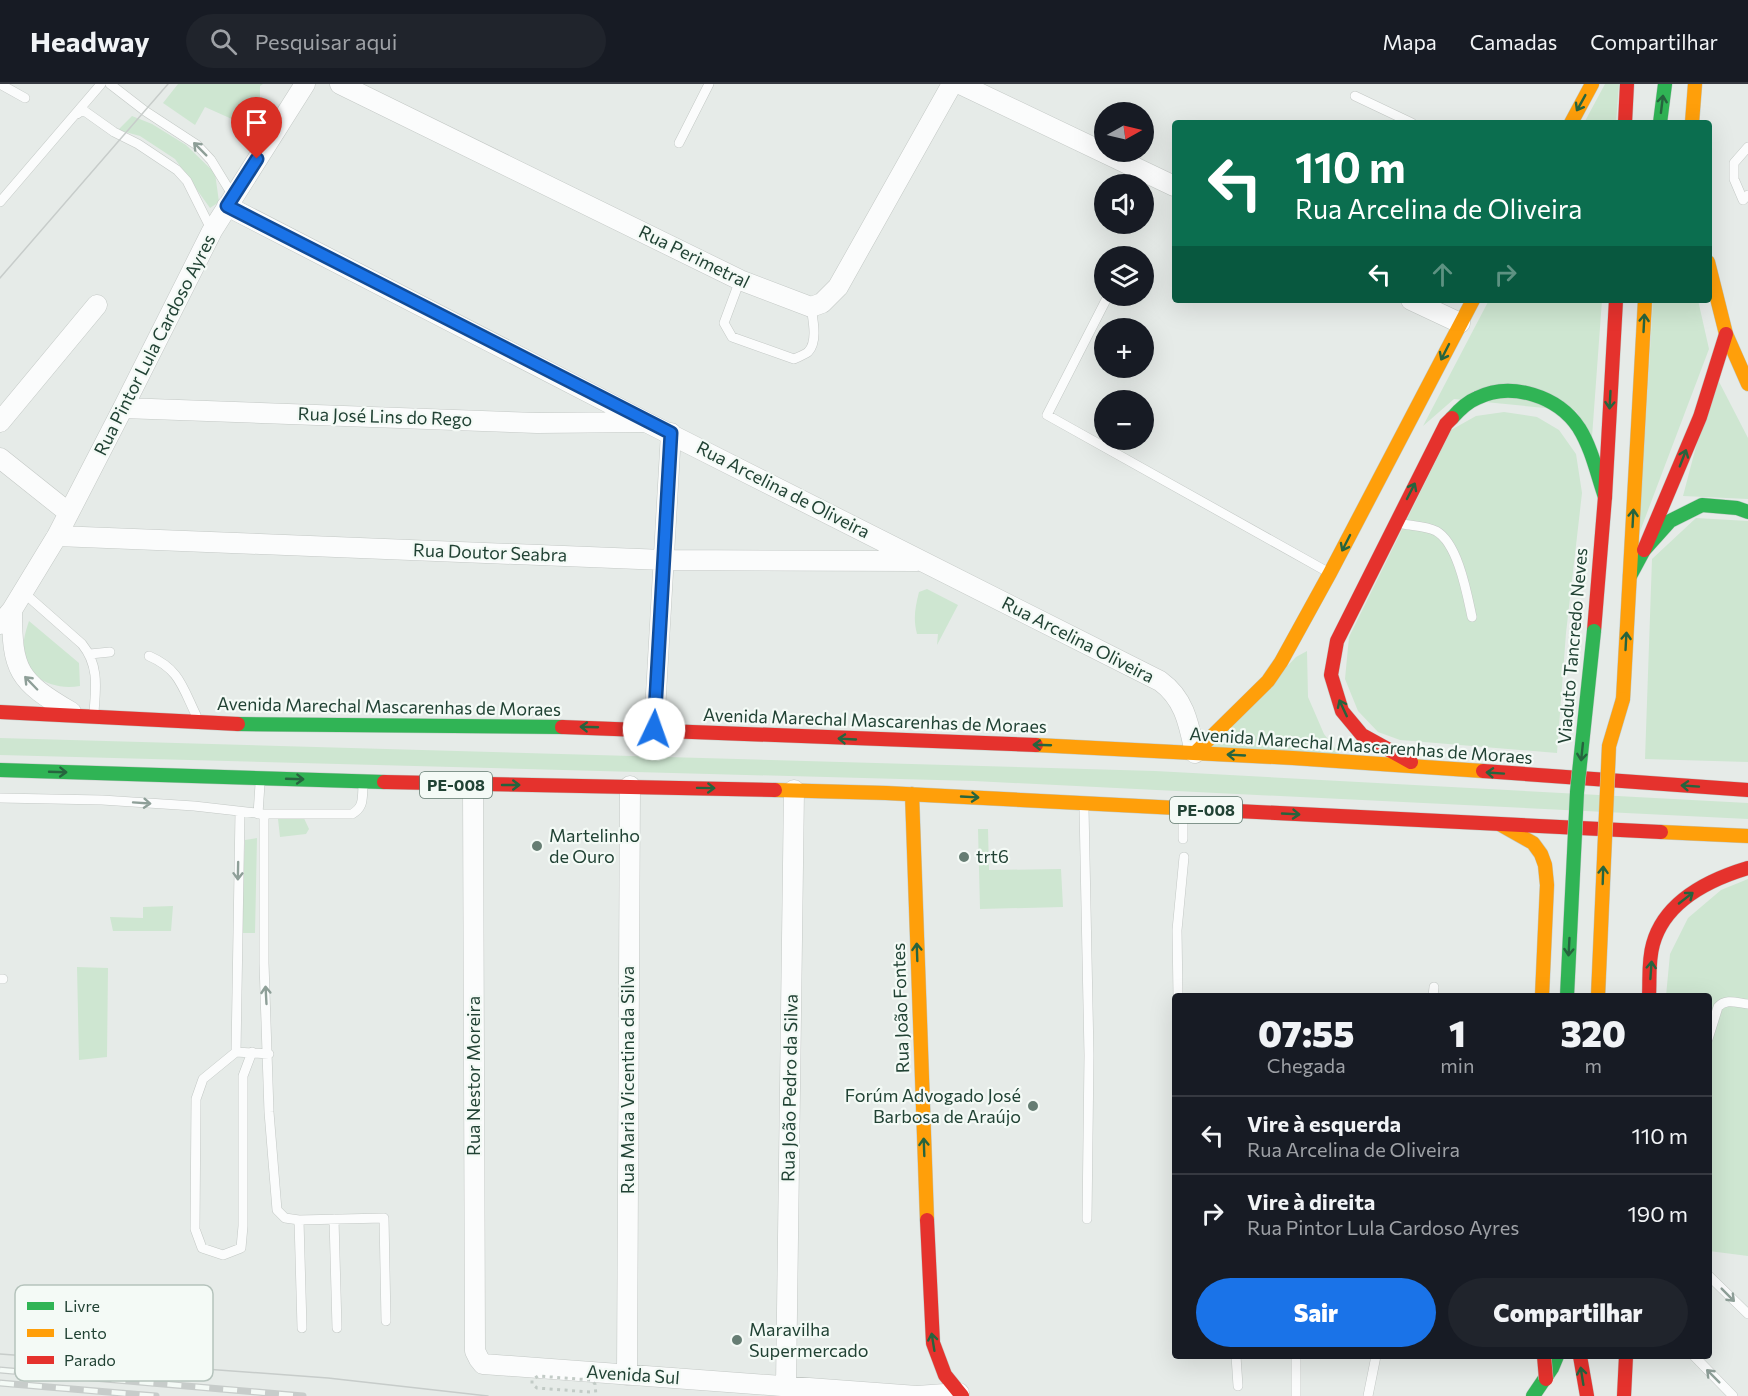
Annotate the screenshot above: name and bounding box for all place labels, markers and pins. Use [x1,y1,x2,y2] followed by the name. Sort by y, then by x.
[231,97,282,159] pin
[549,824,640,867] place label: Martelinho de Ouro
[530,839,544,853] marker: Martelinho de Ouro
[976,845,1009,867] place label: trt6
[957,850,971,864] marker: trt6
[845,1084,1021,1127] place label: Forúm Advogado José Barbosa de Araújo
[1026,1099,1040,1113] marker: Forúm Advogado José Barbosa de Araújo
[749,1318,869,1361] place label: Maravilha Supermercado
[730,1333,744,1347] marker: Maravilha Supermercado

